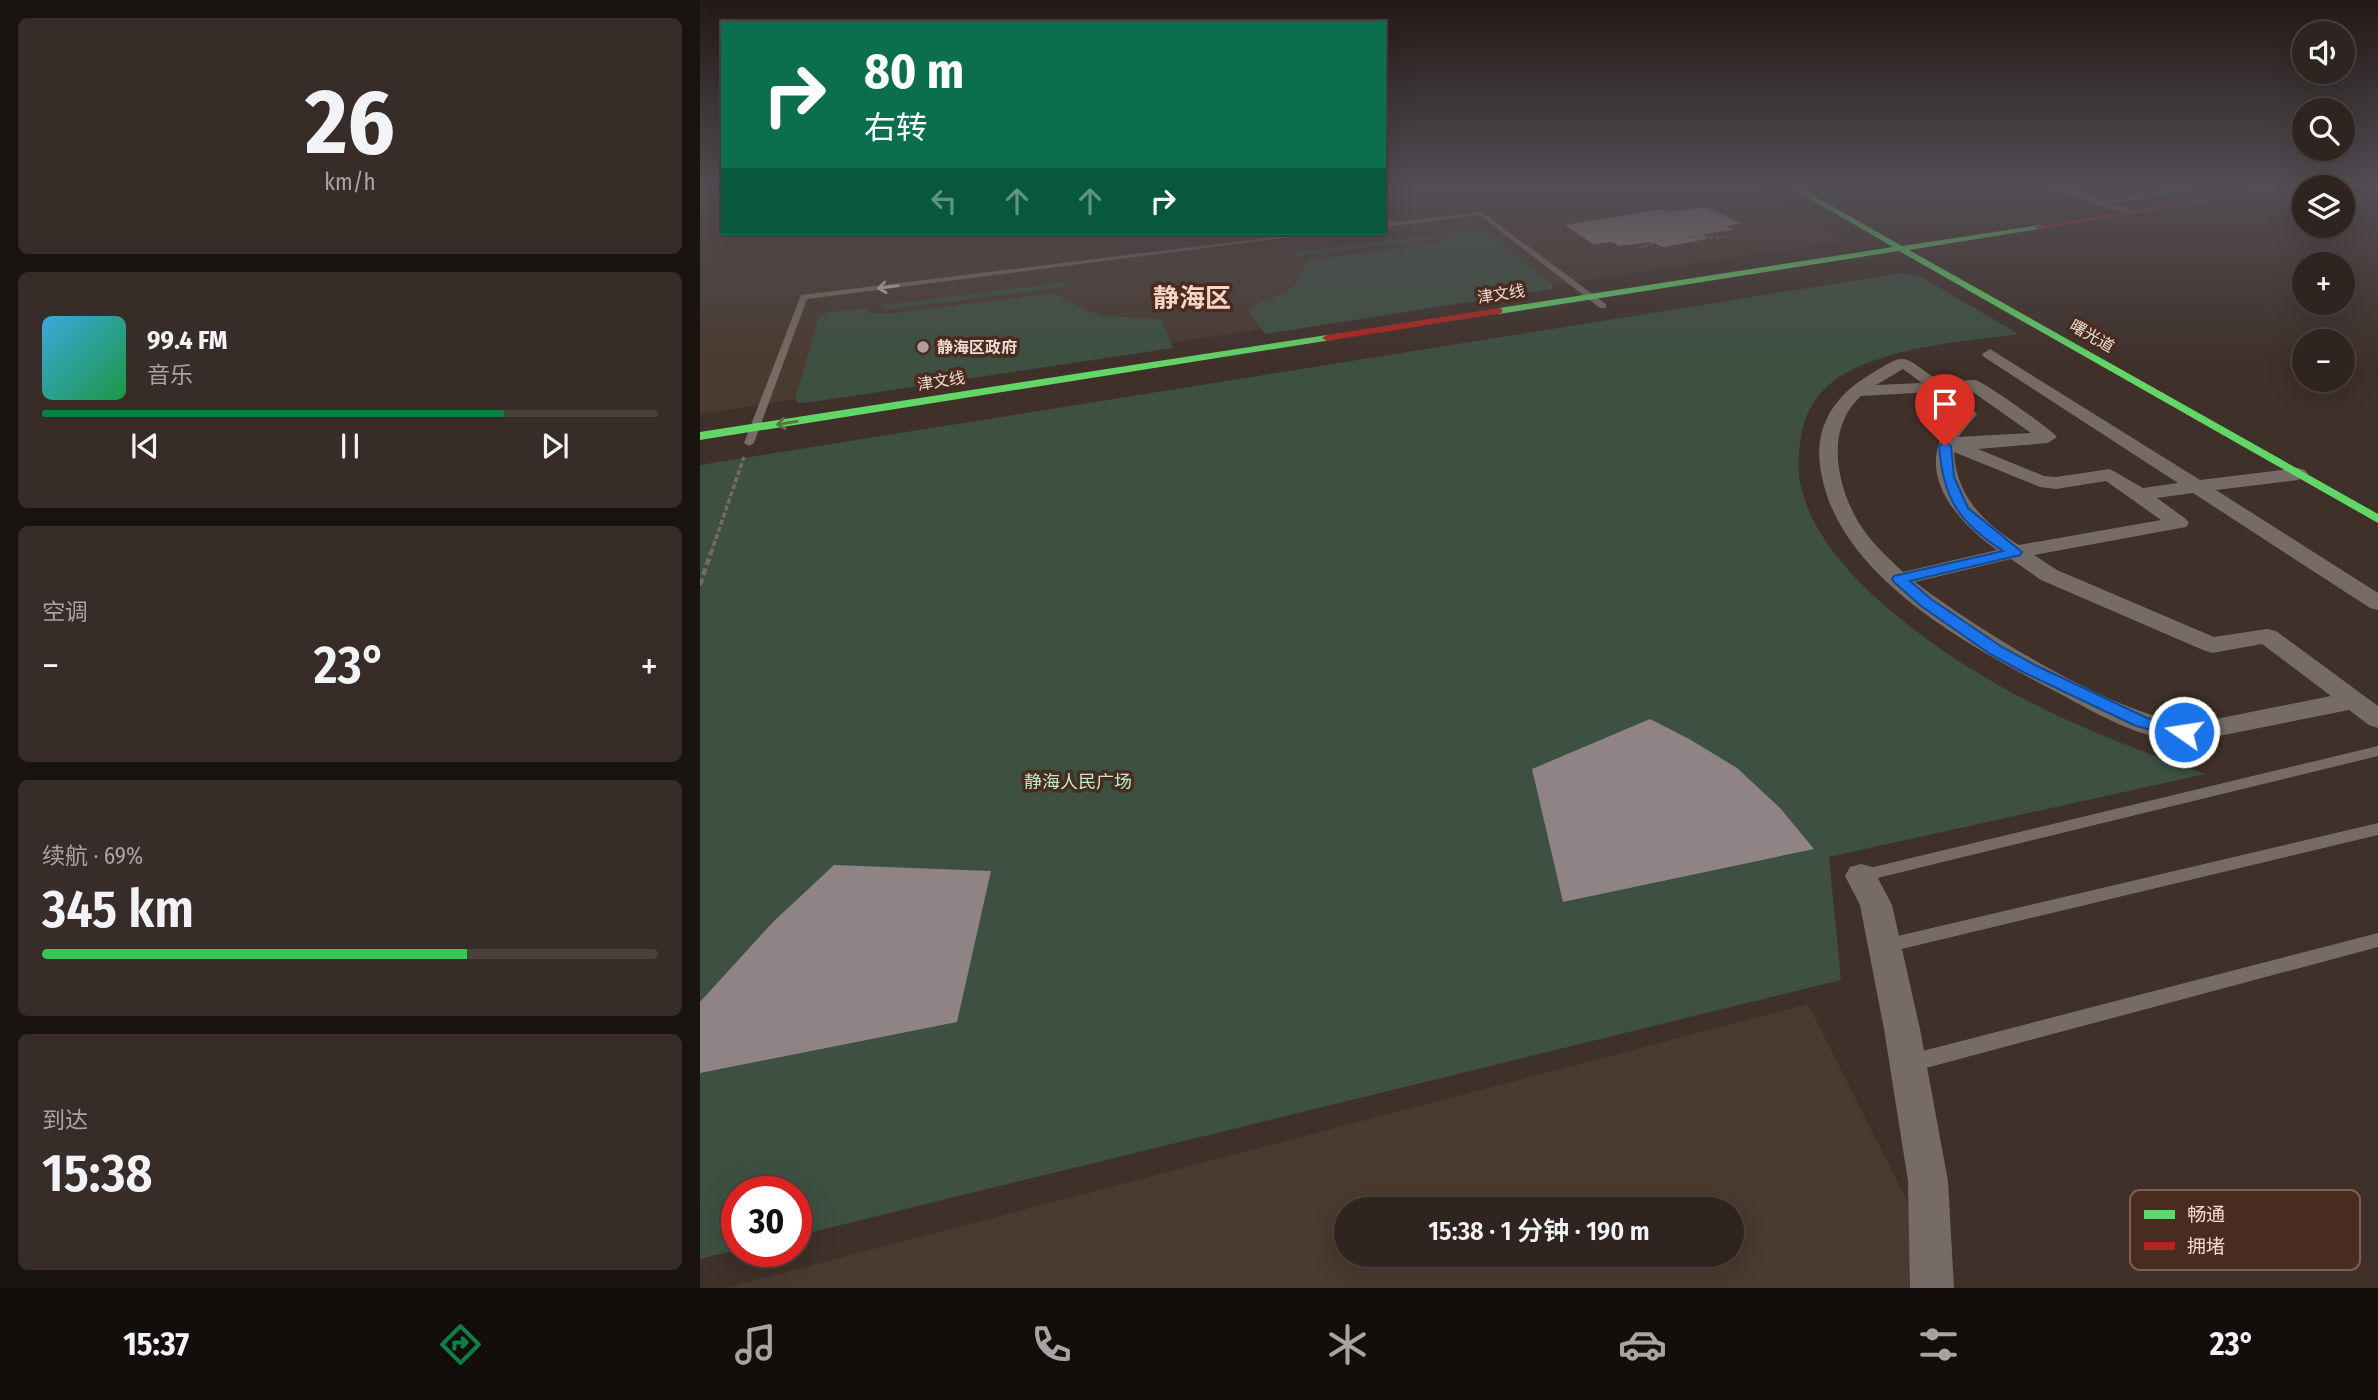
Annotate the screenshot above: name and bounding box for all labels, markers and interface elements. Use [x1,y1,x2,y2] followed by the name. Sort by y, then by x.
[2292,21,2355,392] map controls
[2292,21,2355,84] button: sound
[864,42,964,101] text: 80 m
[749,49,840,140] icon: right
[305,68,395,177] text: 26
[2292,98,2355,161] button: search
[864,109,928,147] text: 右转
[324,168,376,196] text: km/h
[2292,175,2355,238] button: layers
[925,182,963,220] icon: left
[998,182,1036,220] icon: ahead
[1071,182,1109,220] icon: ahead
[1144,182,1182,220] icon: right
[2292,252,2355,315] button: +
[877,280,899,293] one-way arrow
[1476,281,1526,307] street label: 津文线
[1153,283,1231,314] district label: 静海区
[2066,316,2118,356] street label: 曙光道
[147,325,228,356] text: 99.4 FM
[2292,329,2355,392] button: −
[937,338,1017,357] place label: 静海区政府
[915,339,931,355] marker: 静海区政府
[147,361,193,389] text: 音乐
[916,368,966,394] street label: 津文线
[1915,374,1975,446] pin
[1926,385,1964,423] icon: arrive
[776,417,799,430] one-way arrow
[126,427,164,465] icon: previous
[331,427,369,465] icon: pause
[536,427,574,465] icon: next
[42,598,88,626] text: 空调
[314,634,386,697] text: 23°
[42,643,59,689] text: −
[641,643,658,689] text: +
[2147,695,2221,769] position arrow
[1024,771,1132,793] park label: 静海人民广场
[42,842,143,870] text: 续航 · 69%
[42,878,194,941] text: 345 km
[42,1106,88,1134] text: 到达
[42,1142,153,1205] text: 15:38
[721,1176,812,1267] speed limit sign: 30
[2130,1190,2360,1270] legend
[2187,1203,2225,1226] text: 畅通
[1428,1216,1650,1247] text: 15:38 · 1 分钟 · 190 m
[2187,1235,2225,1258] text: 拥堵
[436,1320,485,1369] icon: directions
[731,1320,780,1369] icon: music
[1027,1320,1076,1369] icon: phone
[1323,1320,1372,1369] icon: climate
[1618,1320,1667,1369] icon: car
[1914,1320,1963,1369] icon: filters
[123,1325,189,1363] text: 15:37
[2210,1325,2255,1363] text: 23°

